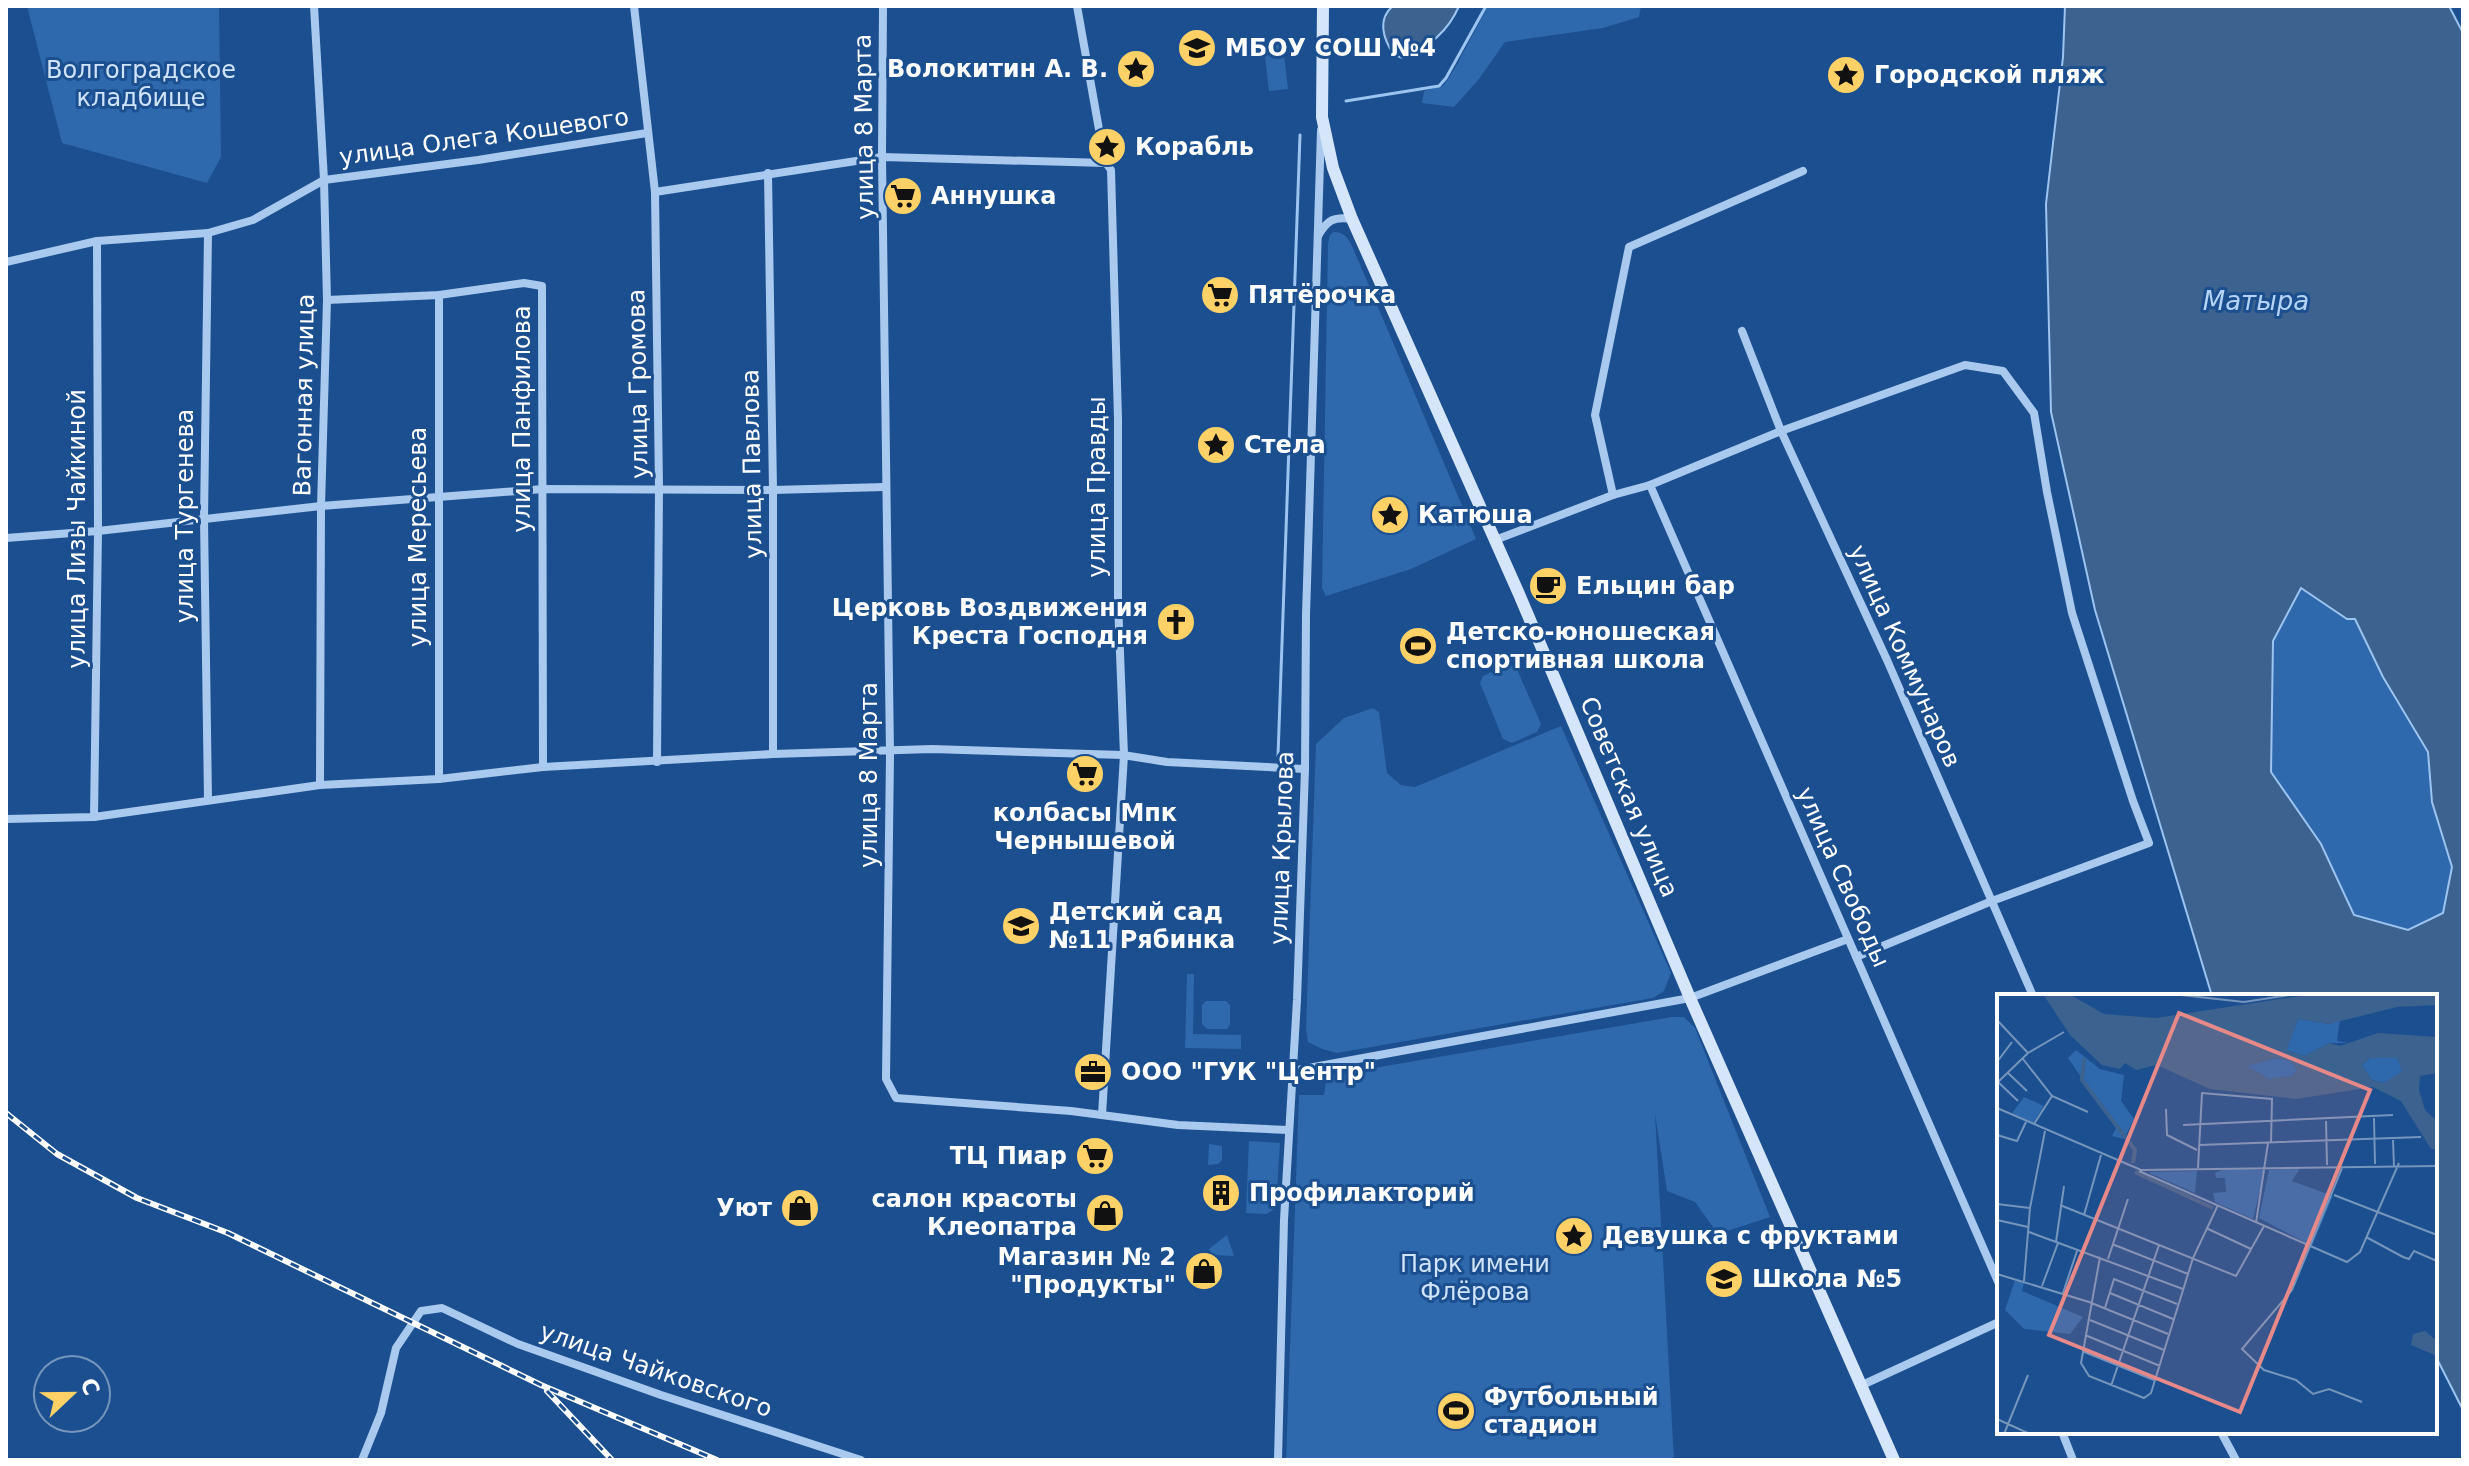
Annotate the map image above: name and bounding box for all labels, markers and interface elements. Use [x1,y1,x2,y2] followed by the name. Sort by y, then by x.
[1176,27,1218,69] school or university icon: МБОУ СОШ №4
[848,34,880,220] street label: улица 8 Марта
[1225,34,1436,62] place label: МБОУ СОШ №4
[1115,48,1157,90] place icon: Волокитин А. В.
[1825,54,1867,96] place icon: Городской пляж
[887,55,1108,83] place label: Волокитин А. В.
[46,56,236,112] park label: Волгоградское кладбище
[1874,61,2105,89] place label: Городской пляж
[337,103,631,171] street label: улица Олега Кошевого
[1086,126,1128,168] place icon: Корабль
[1135,133,1254,161] place label: Корабль
[882,175,924,217] supermarket icon: Аннушка
[931,182,1056,210] place label: Аннушка
[1199,274,1241,316] supermarket icon: Пятёрочка
[1248,281,1396,309] place label: Пятёрочка
[2203,286,2309,316] water label: Матыра
[622,289,654,479] street label: улица Громова
[288,293,320,497] street label: Вагонная улица
[508,305,536,533] street label: улица Панфилова
[736,369,768,559] street label: улица Павлова
[63,389,91,669] street label: улица Лизы Чайкиной
[1083,396,1111,578] street label: улица Правды
[171,409,199,623] street label: улица Тургенева
[1195,424,1237,466] place icon: Стела
[404,427,432,647] street label: улица Мересьева
[1244,431,1326,459] place label: Стела
[1369,494,1411,536] place icon: Катюша
[1418,501,1533,529] place label: Катюша
[1843,540,1967,772] street label: улица Коммунаров
[1527,565,1569,607] cafe icon: Ельцин бар
[1576,572,1735,600] place label: Ельцин бар
[832,594,1148,650] place label: Церковь Воздвижения Креста Господня
[1155,601,1197,643] church icon: Церковь Воздвижения Креста Господня
[1446,618,1715,674] place label: Детско-юношеская спортивная школа
[1397,625,1439,667] sports icon: Детско-юношеская спортивная школа
[855,682,883,868] street label: улица 8 Марта
[1574,693,1684,901] street label: Советская улица
[1265,751,1299,945] street label: улица Крылова
[1064,753,1106,795] supermarket icon: колбасы Мпк Чернышевой
[1791,782,1895,972] street label: улица Свободы
[993,799,1177,855] place label: колбасы Мпк Чернышевой
[1049,898,1235,954] place label: Детский сад №11 Рябинка
[1000,905,1042,947] school or university icon: Детский сад №11 Рябинка
[1997,994,2437,1434] inset map
[1072,1051,1114,1093] office icon: ООО "ГУК "Центр"
[1121,1058,1376,1086] place label: ООО "ГУК "Центр"
[1074,1135,1116,1177] supermarket icon: ТЦ Пиар
[950,1142,1067,1170] place label: ТЦ Пиар
[1200,1172,1242,1214] building icon: Профилакторий
[1249,1179,1475,1207] place label: Профилакторий
[872,1185,1077,1241] place label: салон красоты Клеопатра
[779,1187,821,1229] shop icon: Уют
[1084,1192,1126,1234] shop icon: салон красоты Клеопатра
[716,1194,772,1222] place label: Уют
[1553,1215,1595,1257] place icon: Девушка с фруктами
[1602,1222,1899,1250] place label: Девушка с фруктами
[998,1243,1176,1299] place label: Магазин № 2 "Продукты"
[1183,1250,1225,1292] shop icon: Магазин № 2 "Продукты"
[1400,1250,1550,1306] park label: Парк имени Флёрова
[1703,1258,1745,1300] school or university icon: Школа №5
[1752,1265,1902,1293] place label: Школа №5
[536,1317,776,1423] street label: улица Чайковского
[32,1354,112,1434] north arrow
[75,1375,105,1399] text: С
[1484,1383,1658,1439] place label: Футбольный стадион
[1435,1390,1477,1432] sports icon: Футбольный стадион

